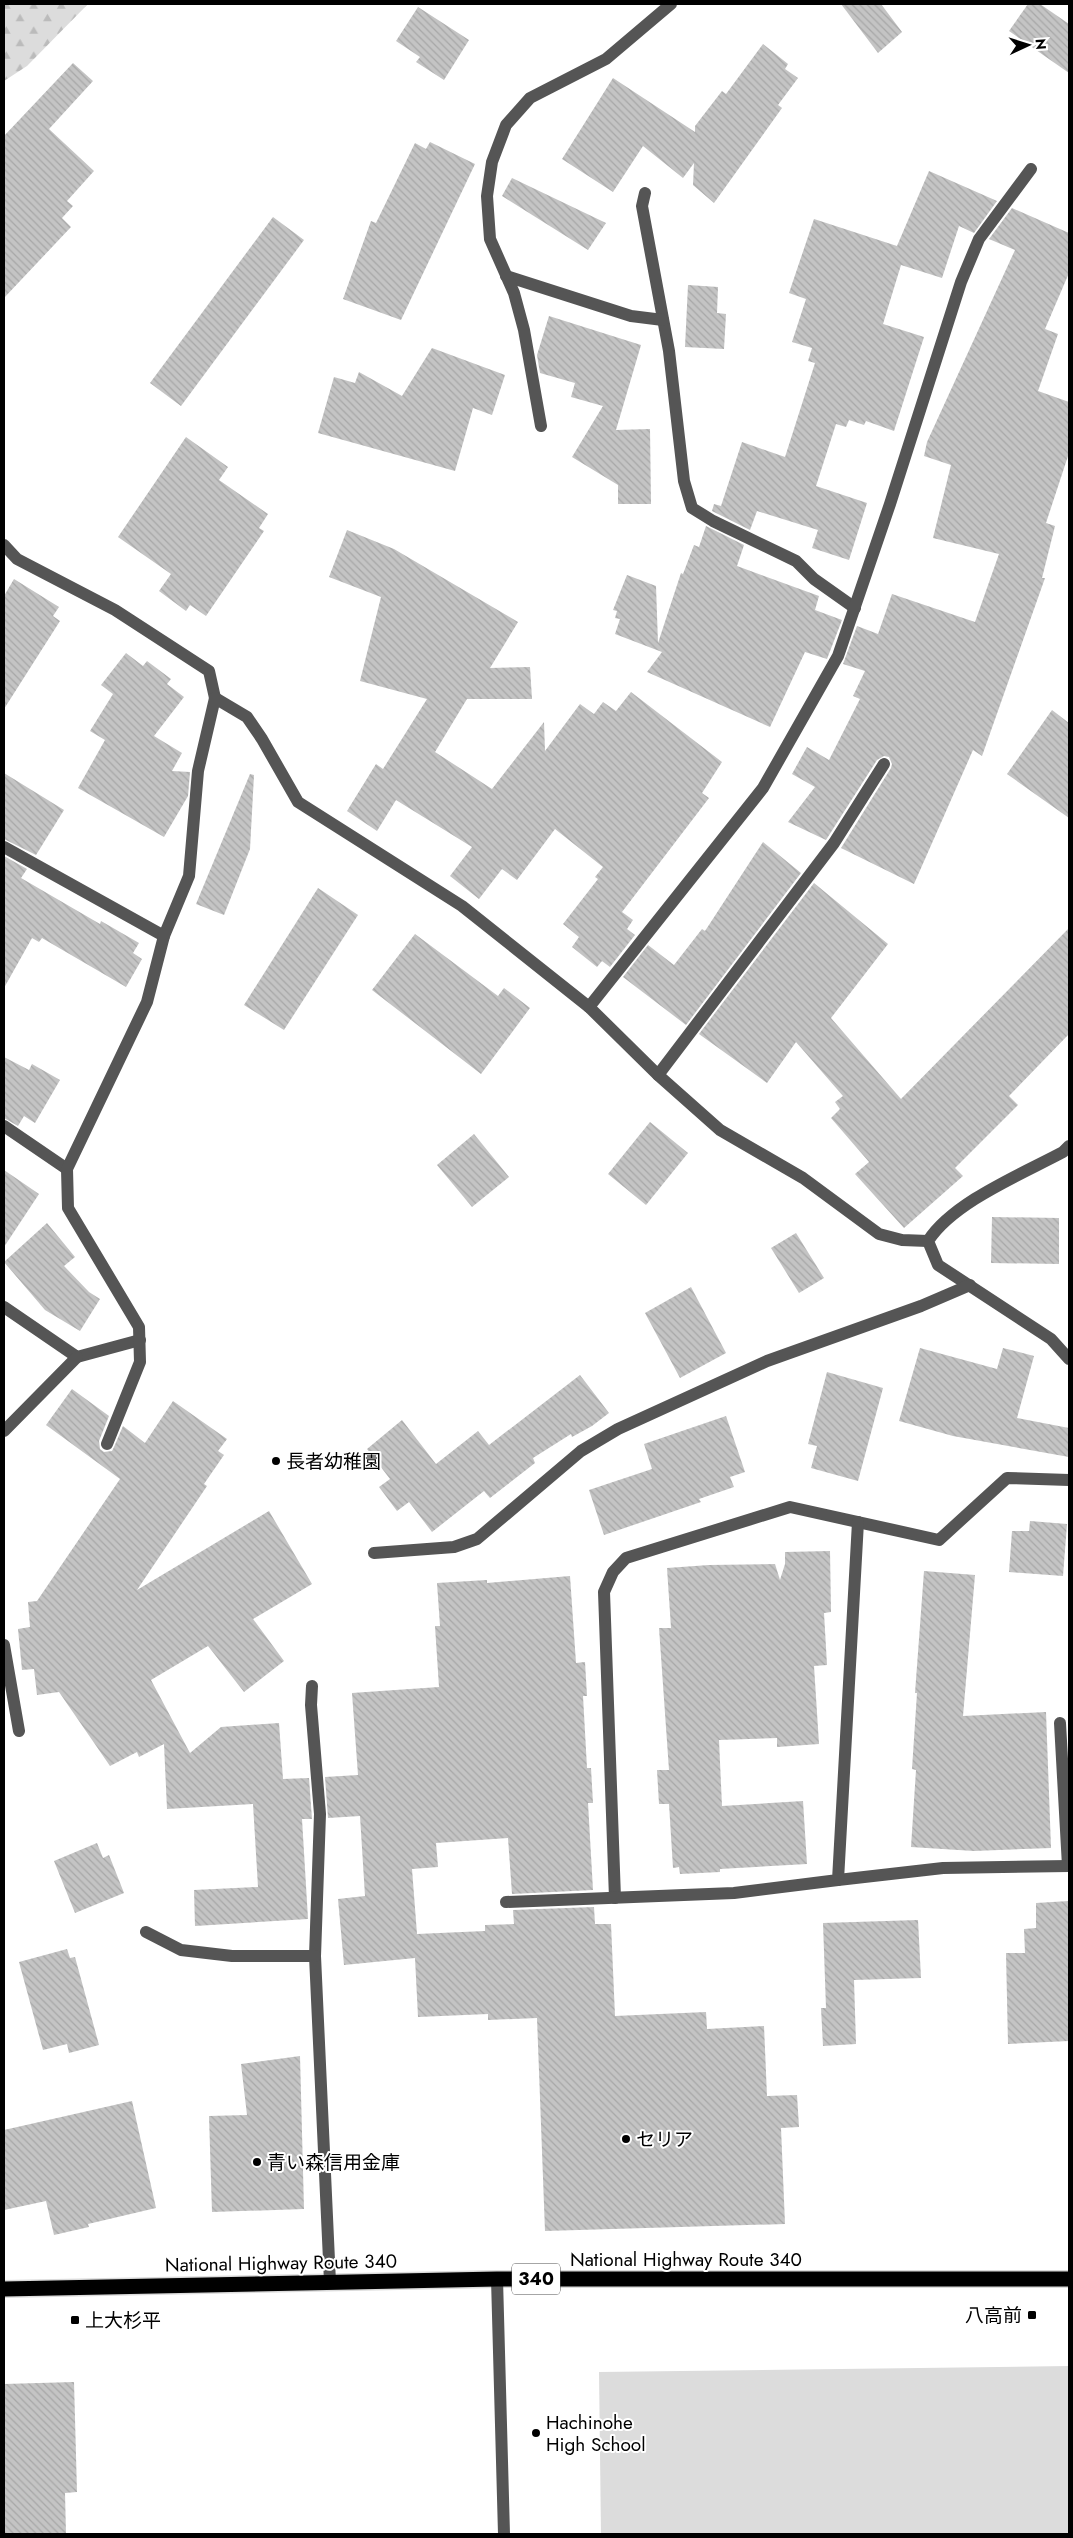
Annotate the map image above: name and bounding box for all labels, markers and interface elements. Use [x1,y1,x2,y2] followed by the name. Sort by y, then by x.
[1003,20,1053,70] north arrow
[1031,38,1051,50] text: N
[286,1448,381,1475] place label: 長者幼稚園
[270,1455,282,1467] marker: 長者幼稚園
[636,2126,693,2153] place label: セリア
[620,2133,632,2145] marker: セリア
[267,2149,400,2176] place label: 青い森信用金庫
[251,2156,263,2168] marker: 青い森信用金庫
[570,2246,802,2273] street label: National Highway Route 340
[165,2247,397,2279] street label: National Highway Route 340
[512,2264,560,2294] road number: 340
[965,2302,1022,2329] place label: 八高前
[85,2307,161,2334] place label: 上大杉平
[1026,2309,1038,2321] marker: 八高前
[69,2314,81,2326] marker: 上大杉平
[546,2409,646,2458] place label: Hachinohe High School
[530,2427,542,2439] marker: Hachinohe High School

